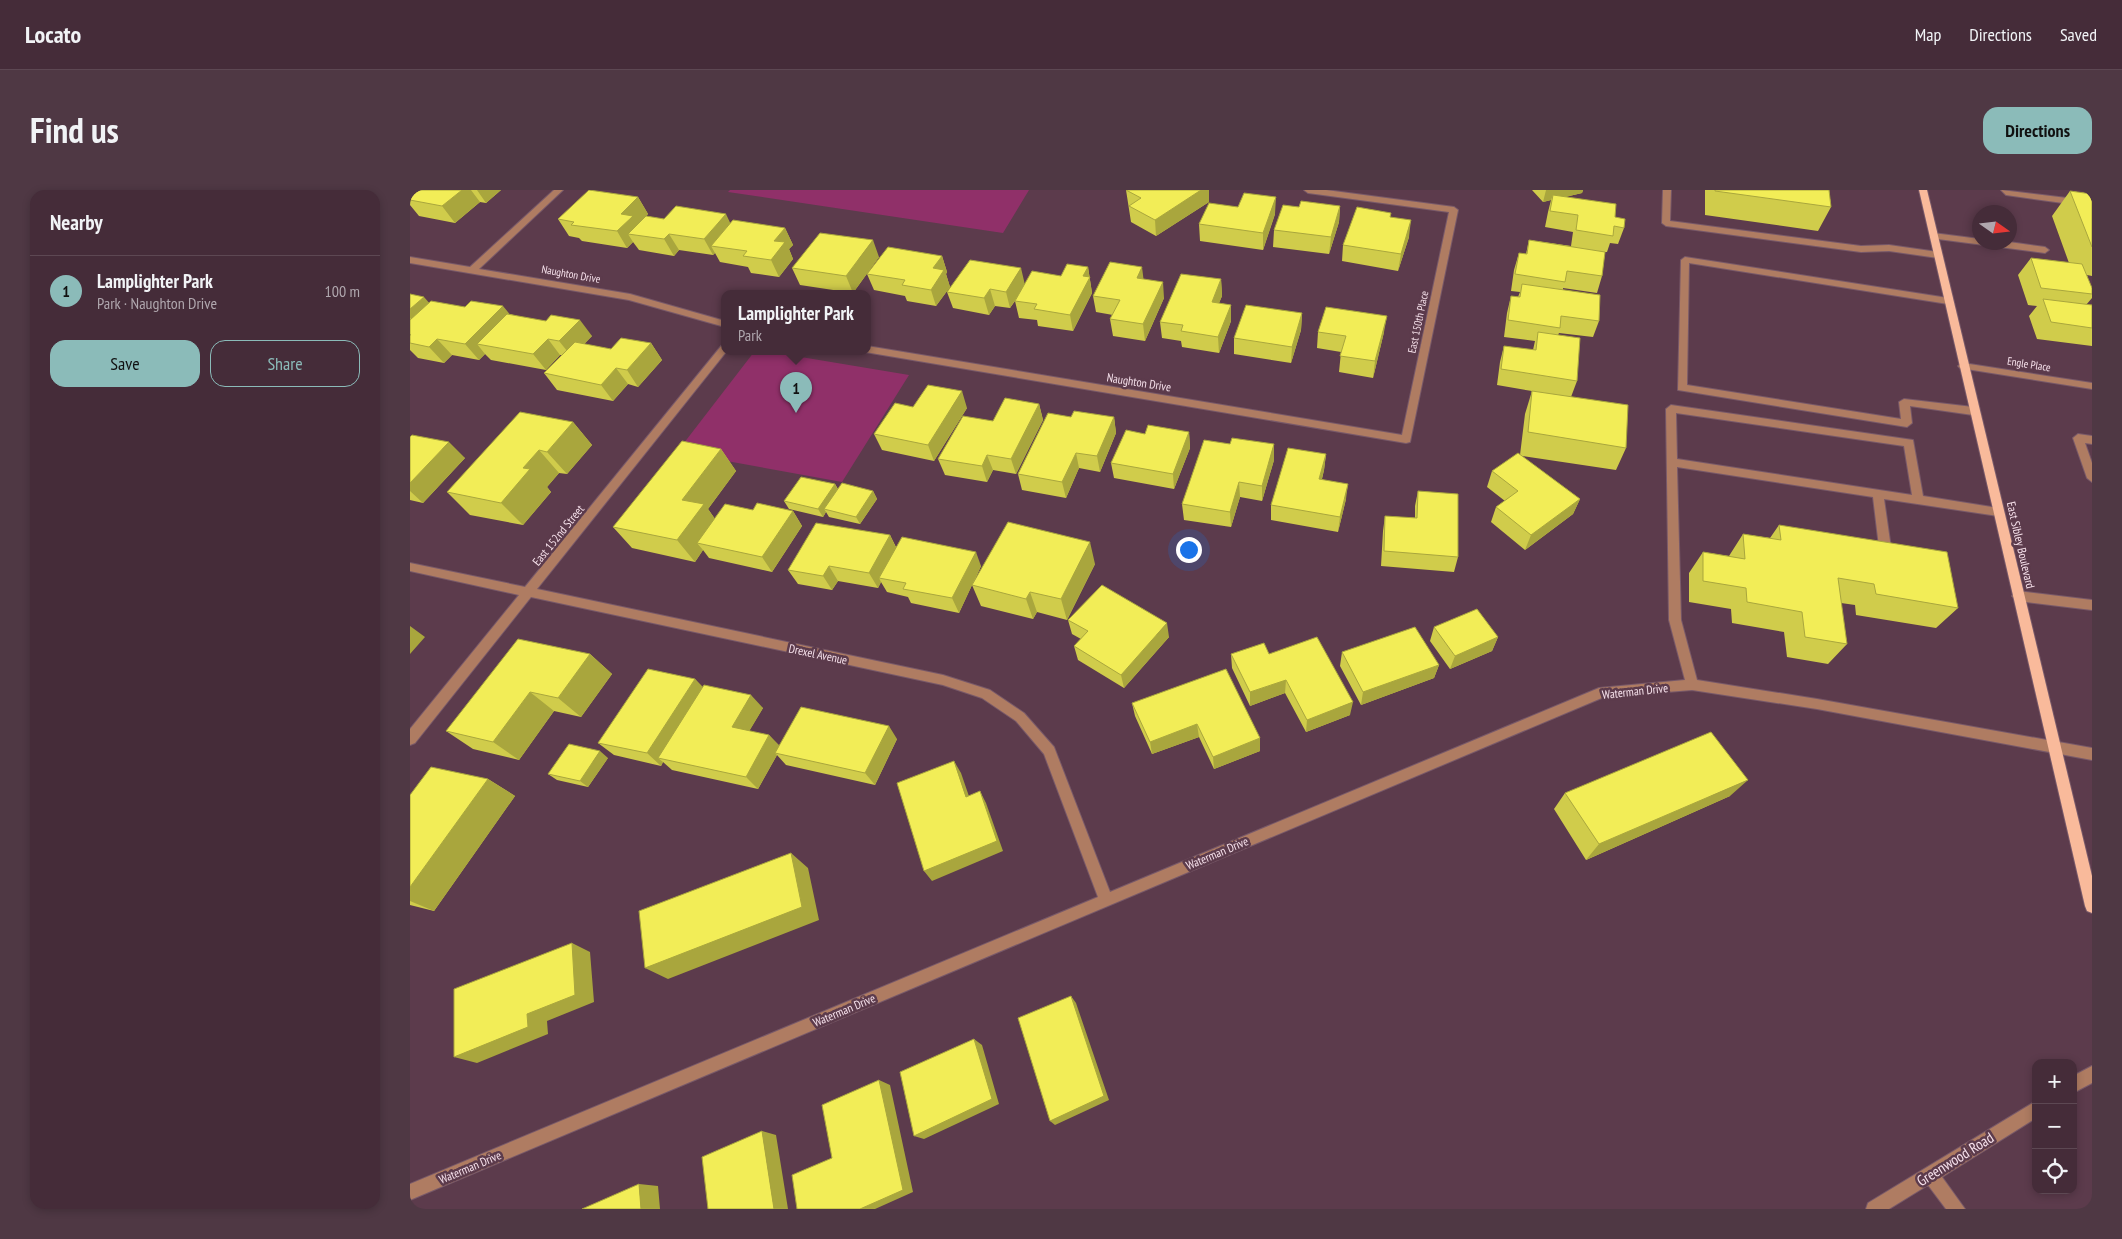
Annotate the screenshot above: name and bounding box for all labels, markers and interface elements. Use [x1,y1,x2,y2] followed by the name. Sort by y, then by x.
[25,19,81,50] text: Locato
[1915,23,1941,46] text: Map
[1969,23,2032,46] text: Directions
[2060,23,2097,46] text: Saved
[30,107,119,153] text: Find us
[1983,107,2092,154] button: Directions
[1972,205,2017,250] north arrow
[50,209,103,236] text: Nearby
[540,262,602,286] street label: Naughton Drive
[97,269,213,293] text: Lamplighter Park
[62,281,70,301] text: 1
[325,281,360,301] text: 100 m
[1405,289,1432,354] street label: East 150th Place
[721,290,871,355] popup
[97,293,217,313] text: Park · Naughton Drive
[738,301,854,325] text: Lamplighter Park
[738,325,762,345] text: Park
[50,340,200,387] button: Save
[210,340,360,387] button: Share
[2006,354,2052,374] street label: Engle Place
[1106,370,1172,394] street label: Naughton Drive
[780,372,812,413] pin: 1
[2004,500,2038,590] street label: East Sibley Boulevard
[529,501,588,568] street label: East 152nd Street
[1176,537,1202,563] your location
[787,640,849,668] street label: Drexel Avenue
[1601,680,1669,702] street label: Waterman Drive
[1184,833,1250,873] street label: Waterman Drive
[811,990,877,1030] street label: Waterman Drive
[2032,1059,2077,1194] map controls
[2032,1059,2077,1104] button: +
[2032,1104,2077,1149] button: −
[1913,1128,1997,1190] street label: Greenwood Road
[437,1147,503,1187] street label: Waterman Drive
[2032,1149,2077,1194] button: locate

